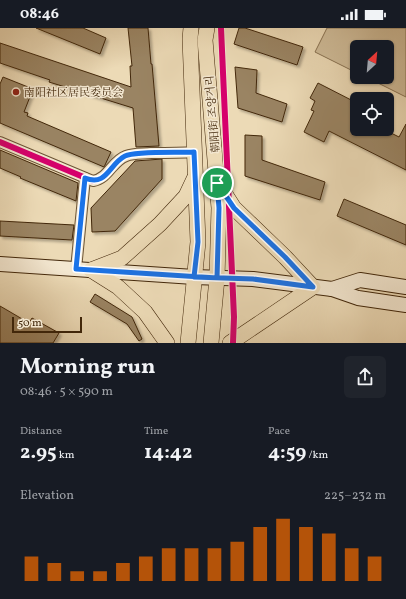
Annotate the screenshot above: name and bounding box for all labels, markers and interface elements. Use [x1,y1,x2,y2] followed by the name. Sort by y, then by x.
[20,4,59,25] text: 08:46
[350,40,394,84] north arrow
[350,40,394,136] map controls
[203,75,224,153] street label: 朝阳街 조양거리
[24,86,123,101] place label: 南阳社区居民委员会
[11,87,21,97] marker: 南阳社区居民委员会
[350,92,394,136] button: locate
[200,166,234,200] pin
[206,172,228,194] icon: arrive
[12,315,82,334] scale bar
[18,316,42,331] text: 50 m
[20,352,155,383] text: Morning run
[344,356,386,398] button: share
[20,383,113,401] text: 08:46 · 5 × 590 m
[20,424,62,439] text: Distance
[144,424,168,439] text: Time
[268,424,290,439] text: Pace
[20,439,57,467] text: 2.95
[144,439,192,467] text: 14:42
[268,439,306,467] text: 4:59
[57,448,75,463] text: km
[306,448,328,463] text: /km
[20,487,74,505] text: Elevation
[324,487,386,505] text: 225–232 m

